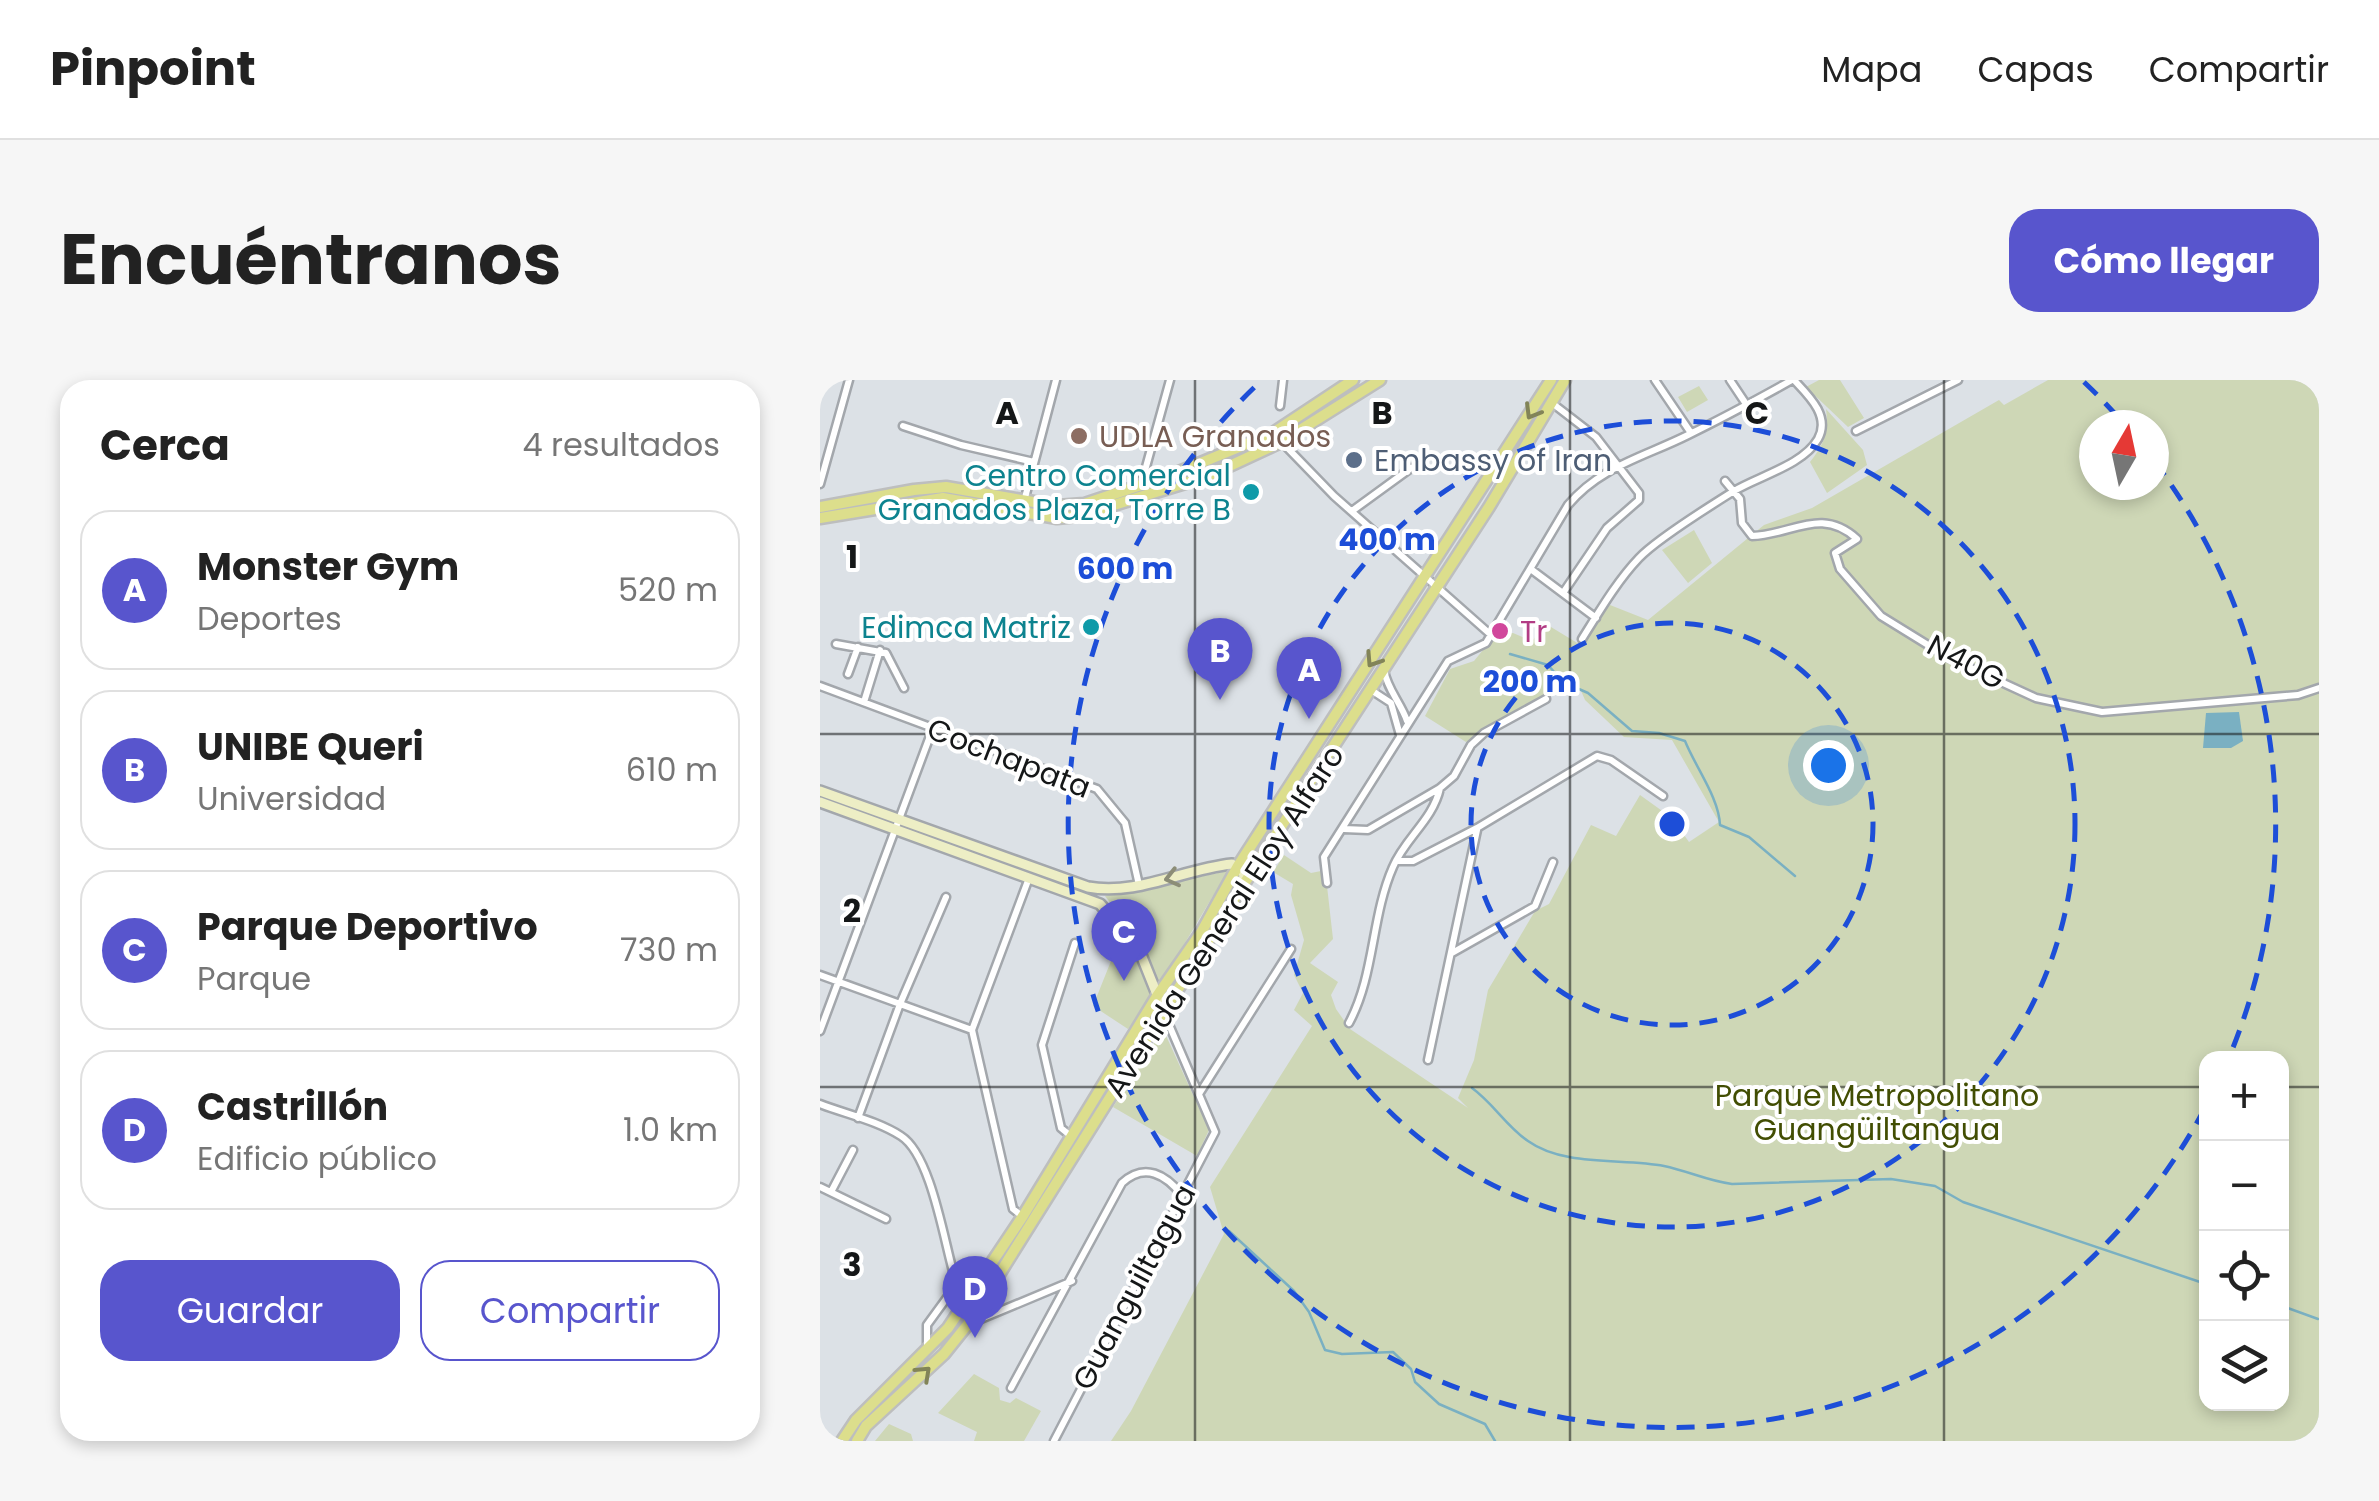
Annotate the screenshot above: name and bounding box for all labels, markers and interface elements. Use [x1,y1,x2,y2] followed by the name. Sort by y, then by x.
[50,35,256,102] text: Pinpoint
[1821,45,1922,94] text: Mapa
[1977,45,2094,94] text: Capas
[2149,45,2329,94] text: Compartir
[2009,209,2319,312] button: Cómo llegar
[60,210,562,309] text: Encuéntranos
[995,390,1019,435] text: A
[1371,390,1393,435] text: B
[1745,390,1769,435] text: C
[1525,401,1544,419] one-way arrow
[2079,410,2169,500] north arrow
[1099,415,1331,458] place label: UDLA Granados
[100,416,230,475] text: Cerca
[522,422,720,467] text: 4 resultados
[1068,425,1090,447] marker: UDLA Granados
[1374,439,1612,482] place label: Embassy of Iran
[1343,449,1365,471] marker: Embassy of Iran
[878,454,1231,531] place label: Centro Comercial Granados Plaza, Torre B
[1240,481,1262,503] marker: Centro Comercial Granados Plaza, Torre B
[1338,518,1436,561] text: 400 m
[846,534,858,579] text: 1
[197,540,459,593] text: Monster Gym
[1077,547,1173,590] text: 600 m
[123,567,146,612] text: A
[618,567,718,612] text: 520 m
[197,596,342,641] text: Deportes
[861,606,1071,649] place label: Edimca Matriz
[1520,610,1547,653] place label: Tr
[1080,616,1102,638] marker: Edimca Matriz
[1188,618,1252,700] pin: B
[1489,620,1511,642] marker: Tr
[1920,624,2012,700] street label: N40G
[1276,636,1342,719] pin: A
[1366,649,1385,667] one-way arrow
[1483,660,1577,703] text: 200 m
[921,707,1097,809] street label: Cochapata
[197,720,424,773] text: UNIBE Queri
[1094,736,1354,1106] street label: Avenida General Eloy Alfaro
[1803,740,1854,791] your location
[124,747,145,792] text: B
[626,747,718,792] text: 610 m
[197,776,386,821] text: Universidad
[1654,806,1690,842] centre of rings
[1164,866,1181,887] one-way arrow
[843,888,861,933] text: 2
[1092,898,1156,981] pin: C
[197,900,538,953] text: Parque Deportivo
[122,927,147,972] text: C
[620,927,718,972] text: 730 m
[197,956,311,1001] text: Parque
[2199,1051,2289,1411] map controls
[2199,1051,2289,1141] button: +
[1715,1074,2039,1151] park label: Parque Metropolitano Guangüiltangua
[197,1080,388,1133] text: Castrillón
[123,1107,146,1152] text: D
[623,1107,718,1152] text: 1.0 km
[197,1136,437,1181] text: Edificio público
[2199,1141,2289,1231] button: −
[1062,1177,1206,1397] street label: Guanguiltagua
[2199,1231,2289,1321] button: locate
[842,1242,862,1287] text: 3
[942,1256,1008,1338] pin: D
[100,1260,400,1361] button: Guardar
[420,1260,720,1361] button: Compartir
[2199,1321,2289,1411] button: layers
[912,1367,931,1385] one-way arrow

